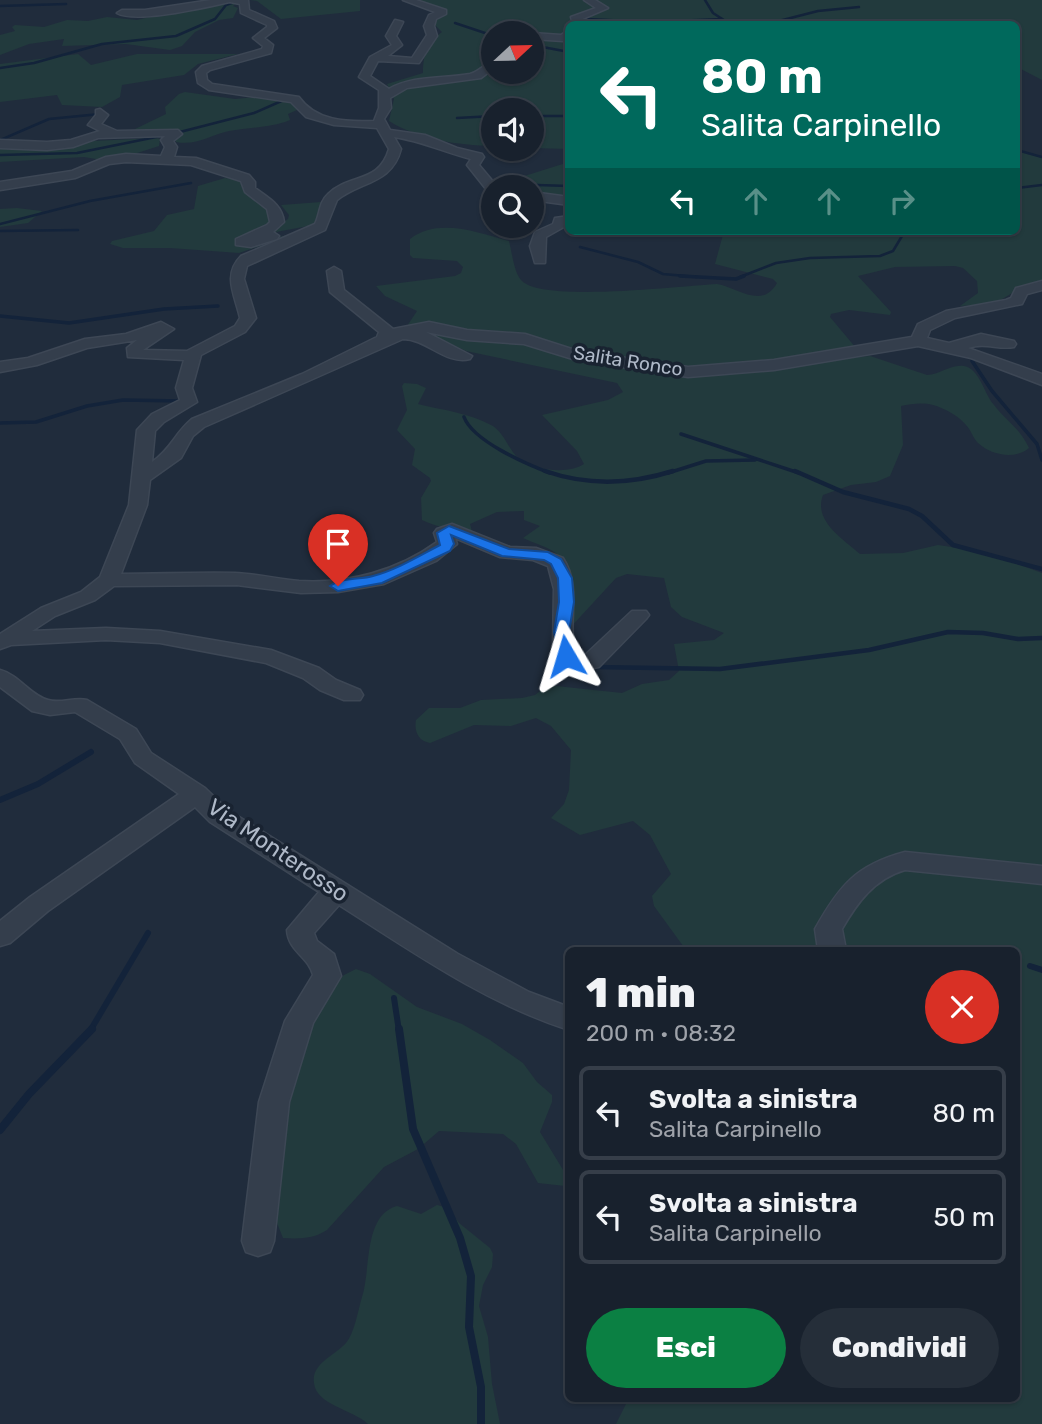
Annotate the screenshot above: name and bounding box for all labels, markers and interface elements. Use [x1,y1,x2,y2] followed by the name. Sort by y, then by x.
[481,21,544,84] north arrow
[481,21,544,238] map controls
[701,47,823,105] text: 80 m
[586,49,677,140] icon: left
[481,98,544,161] button: sound
[701,106,941,144] text: Salita Carpinello
[481,175,544,238] button: search
[664,182,702,220] icon: left
[737,182,775,220] icon: ahead
[810,182,848,220] icon: ahead
[883,182,921,220] icon: right
[572,341,684,381] street label: Salita Ronco
[308,514,368,586] pin
[319,525,357,563] icon: arrive
[529,619,603,693] position arrow
[202,792,354,908] street label: Via Monterosso
[586,968,696,1018] text: 1 min
[925,970,999,1044] button: close
[586,1019,736,1047] text: 200 m · 08:32
[649,1084,858,1115] text: Svolta a sinistra
[590,1094,628,1132] icon: left
[932,1098,995,1129] text: 80 m
[649,1115,822,1143] text: Salita Carpinello
[649,1188,858,1219] text: Svolta a sinistra
[590,1198,628,1236] icon: left
[934,1202,995,1233] text: 50 m
[649,1219,822,1247] text: Salita Carpinello
[586,1308,786,1388] button: Esci
[800,1308,999,1388] button: Condividi

